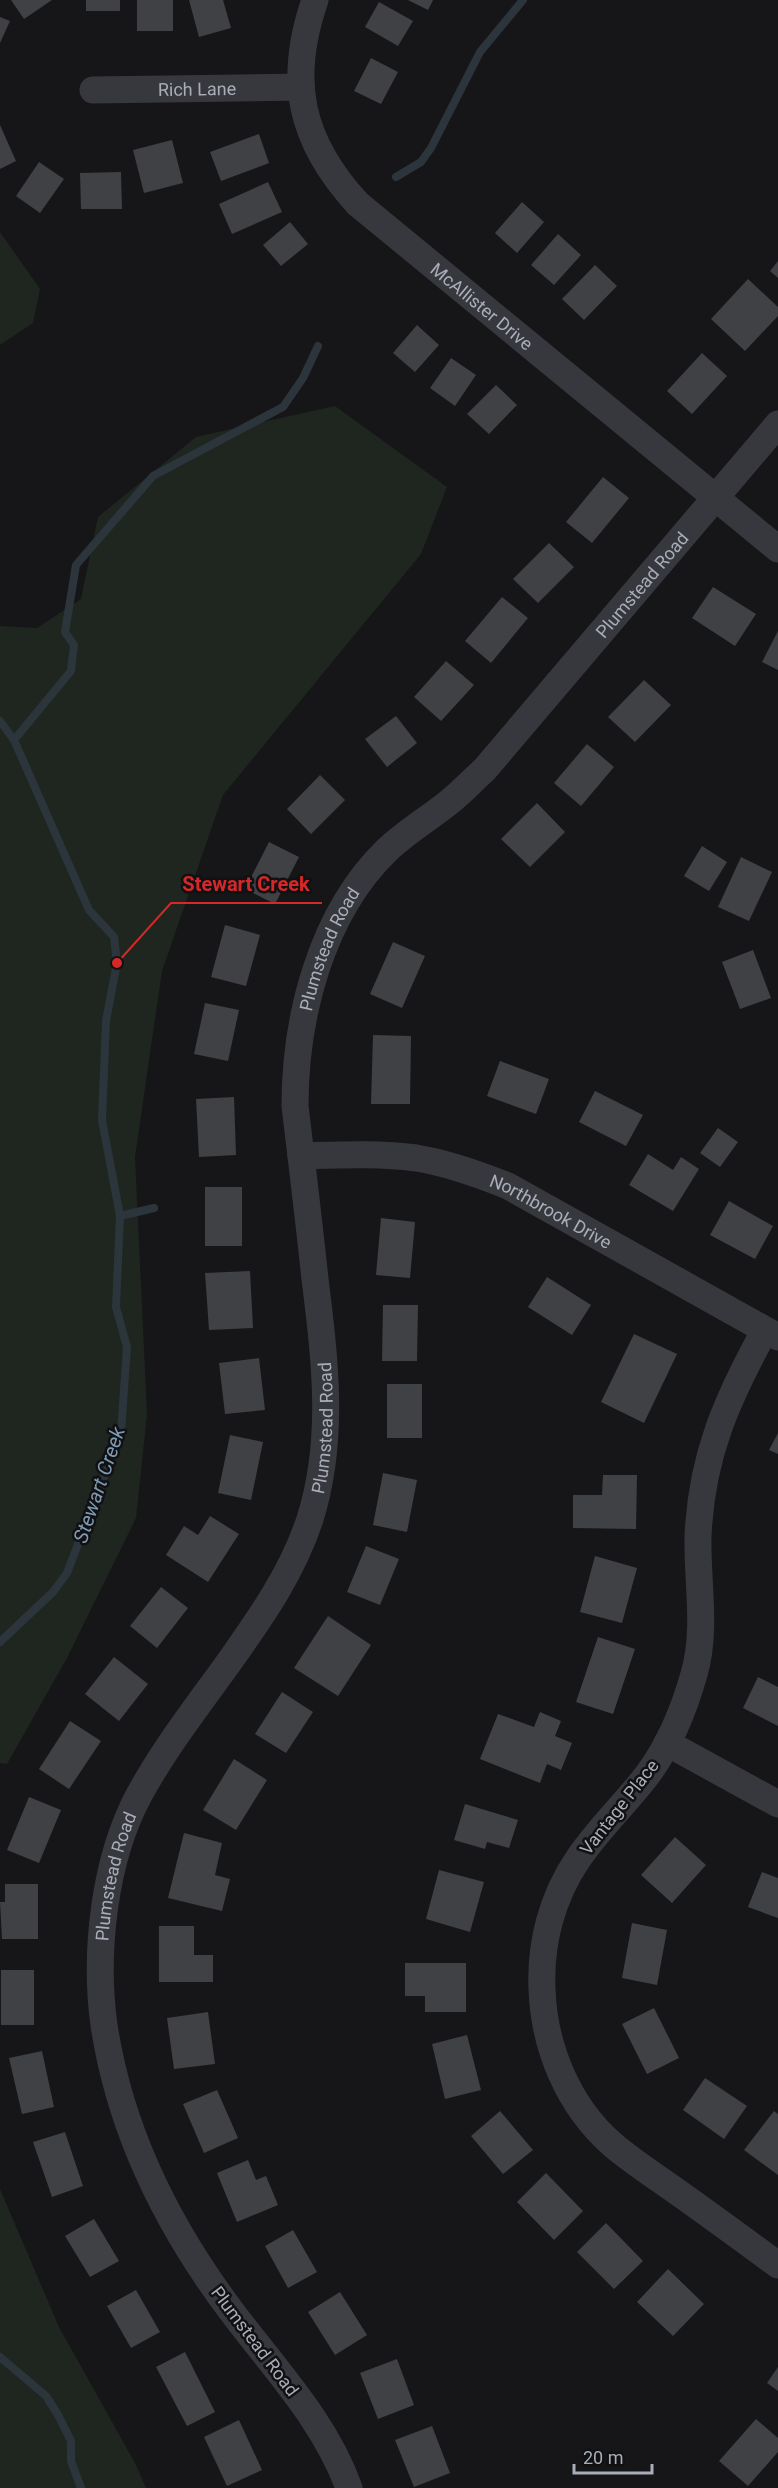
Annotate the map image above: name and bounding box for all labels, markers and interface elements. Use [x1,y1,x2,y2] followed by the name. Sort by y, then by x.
[158,77,236,100] street label: Rich Lane
[427,258,537,354] street label: McAllister Drive
[591,527,692,642] street label: Plumstead Road
[171,865,322,903] callout: Stewart Creek
[182,872,310,896] text: Stewart Creek
[295,883,363,1013] street label: Plumstead Road
[487,1169,616,1253] street label: Northbrook Drive
[307,1361,336,1496] street label: Plumstead Road
[68,1423,130,1546] water label: Stewart Creek
[575,1755,663,1859] street label: Vantage Place
[91,1809,140,1942] street label: Plumstead Road
[207,2282,303,2400] street label: Plumstead Road
[574,2437,652,2475] scale bar
[583,2447,623,2468] text: 20 m

